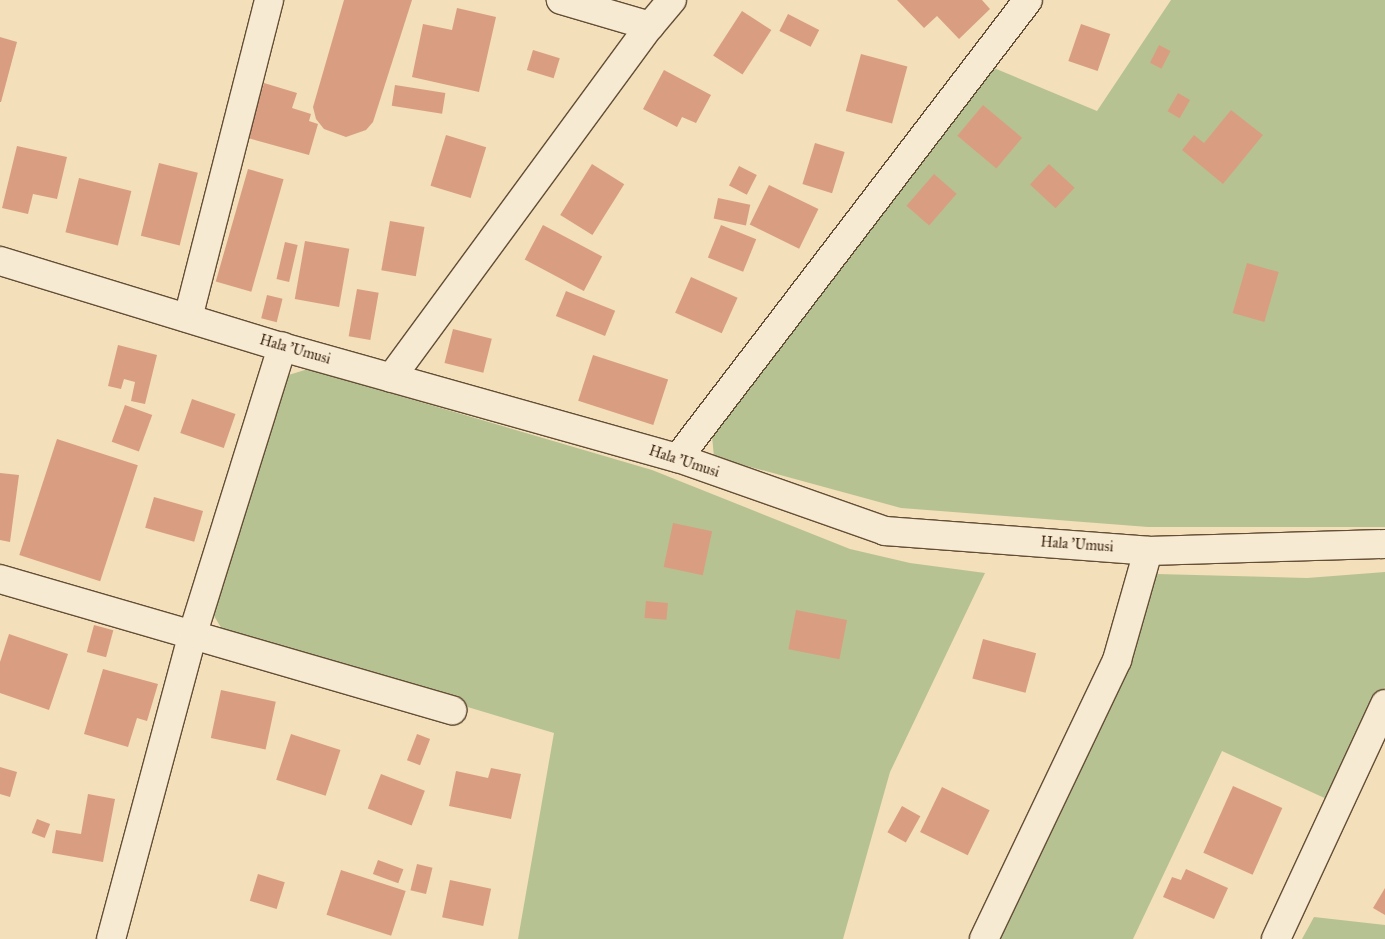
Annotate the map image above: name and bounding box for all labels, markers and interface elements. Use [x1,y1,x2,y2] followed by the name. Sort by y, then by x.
[258,332,332,368] street label: Hala 'Umusi
[647,443,721,481] street label: Hala 'Umusi
[1040,534,1114,556] street label: Hala 'Umusi

